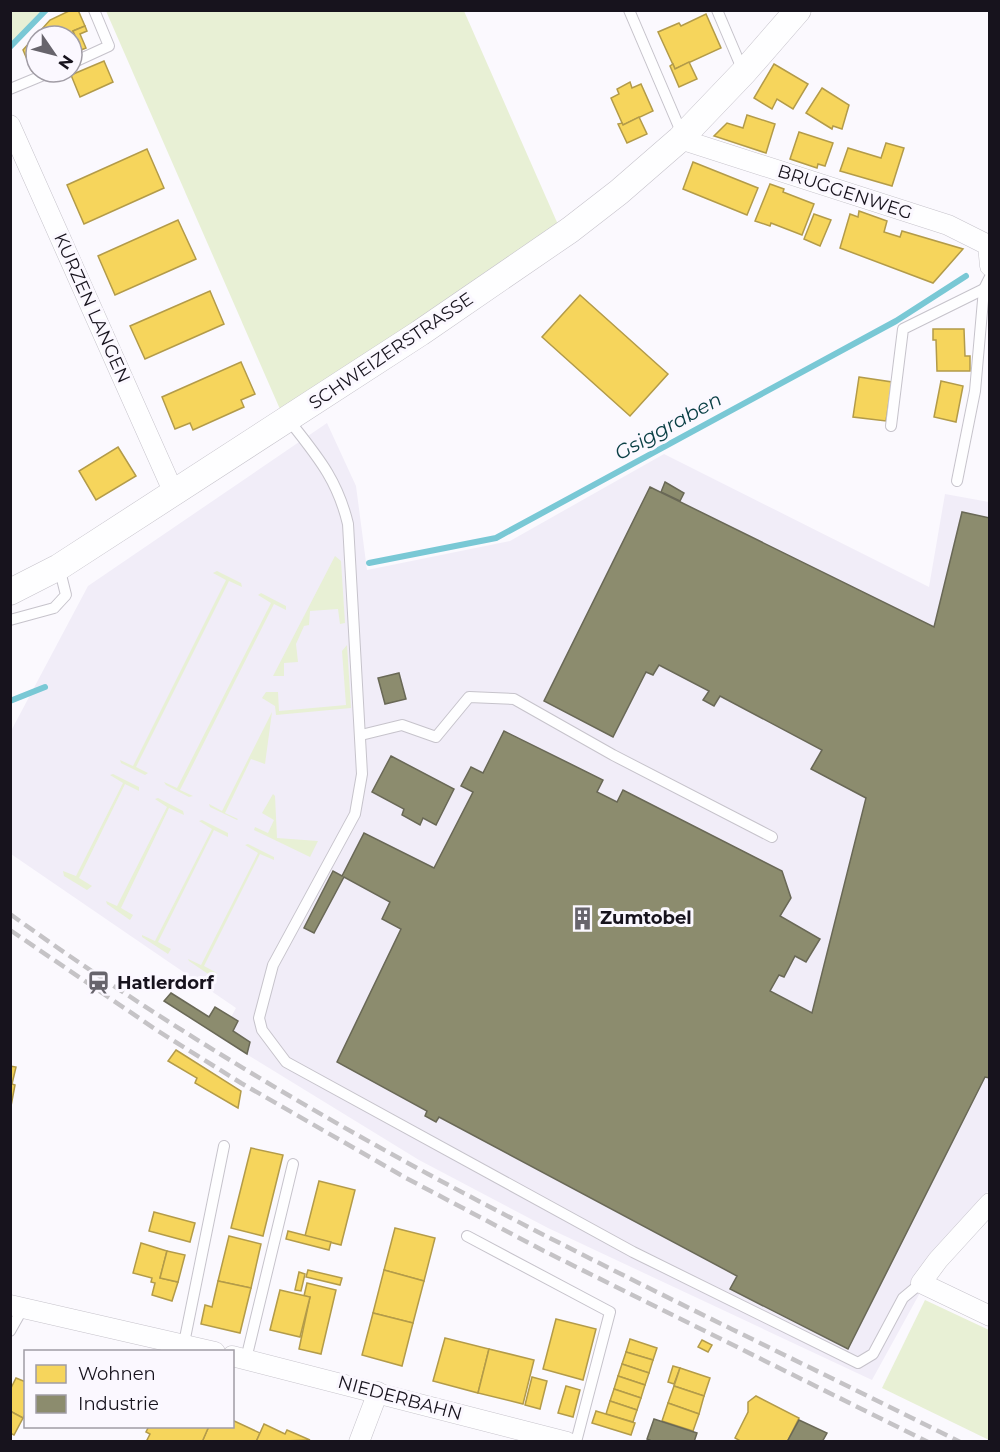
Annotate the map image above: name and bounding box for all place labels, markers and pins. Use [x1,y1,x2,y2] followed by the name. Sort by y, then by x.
[569,905,595,931] building icon: Zumtobel
[600,907,692,929] place label: Zumtobel
[86,970,112,996] station icon: Hatlerdorf
[117,972,215,994] place label: Hatlerdorf

